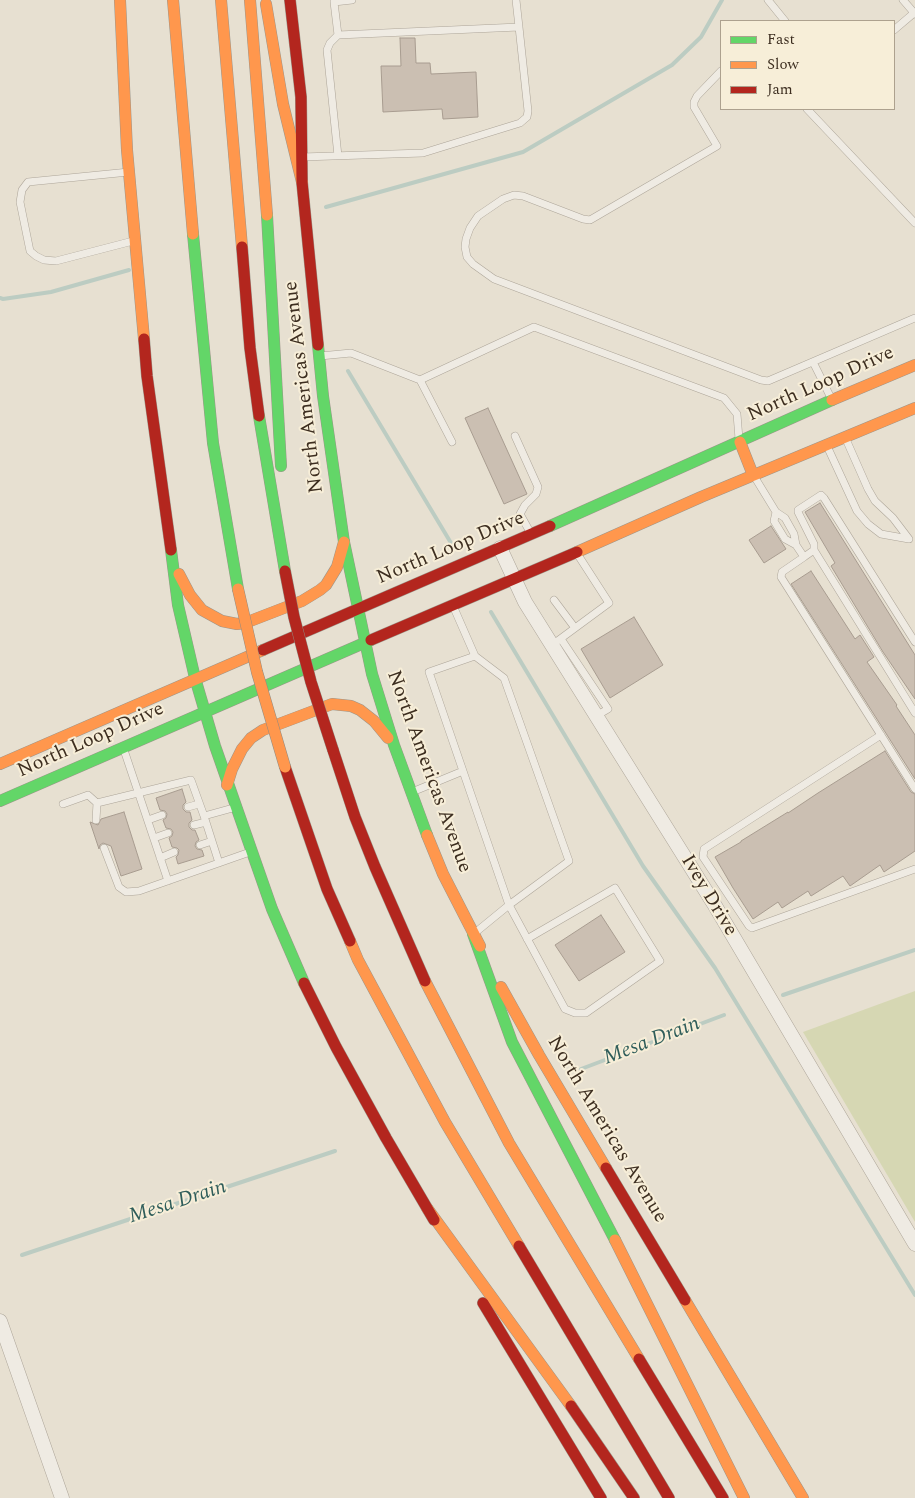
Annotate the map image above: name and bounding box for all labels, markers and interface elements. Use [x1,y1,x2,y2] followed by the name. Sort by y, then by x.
[720,20,895,110] legend
[767,28,795,51] text: Fast
[767,53,799,76] text: Slow
[767,78,793,101] text: Jam
[280,280,330,494] street label: North Americas Avenue
[744,342,898,428] street label: North Loop Drive
[374,507,528,591] street label: North Loop Drive
[380,668,476,876] street label: North Americas Avenue
[14,698,168,784] street label: North Loop Drive
[674,851,742,941] street label: Ivey Drive
[600,1012,704,1072] water label: Mesa Drain
[541,1032,671,1228] street label: North Americas Avenue
[126,1175,230,1231] water label: Mesa Drain

